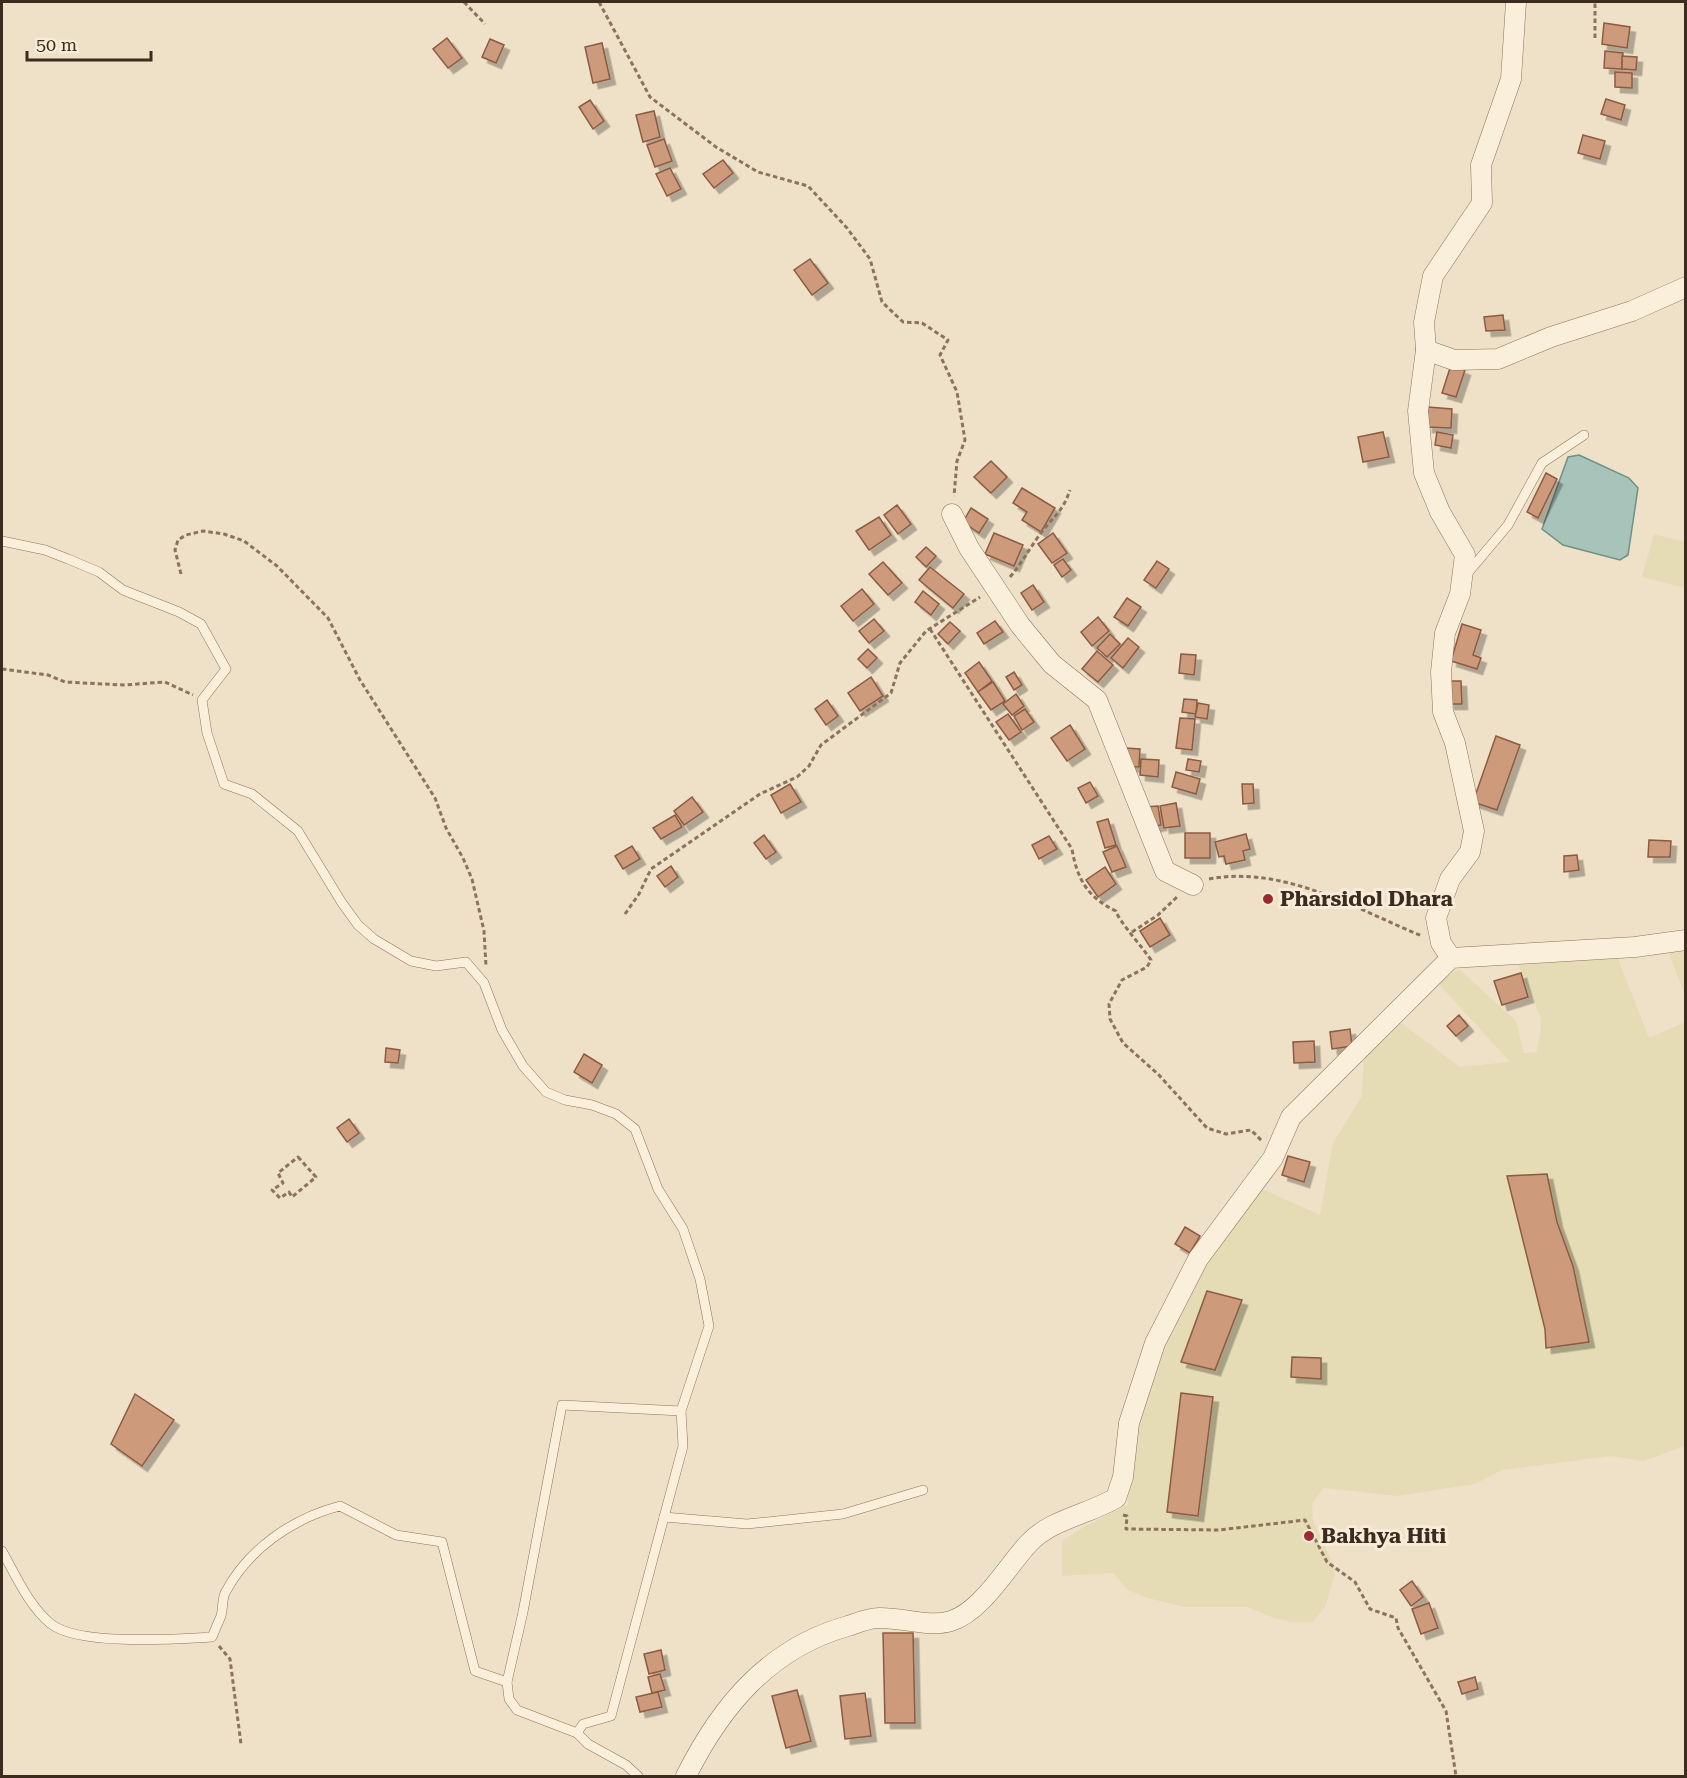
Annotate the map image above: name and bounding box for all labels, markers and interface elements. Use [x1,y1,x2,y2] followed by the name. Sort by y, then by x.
[27,24,152,62] scale bar
[36,34,77,55] text: 50 m
[1280,887,1454,911] place label: Pharsidol Dhara
[1261,892,1275,906] marker: Pharsidol Dhara
[1321,1524,1446,1548] place label: Bakhya Hiti
[1302,1529,1316,1543] marker: Bakhya Hiti

